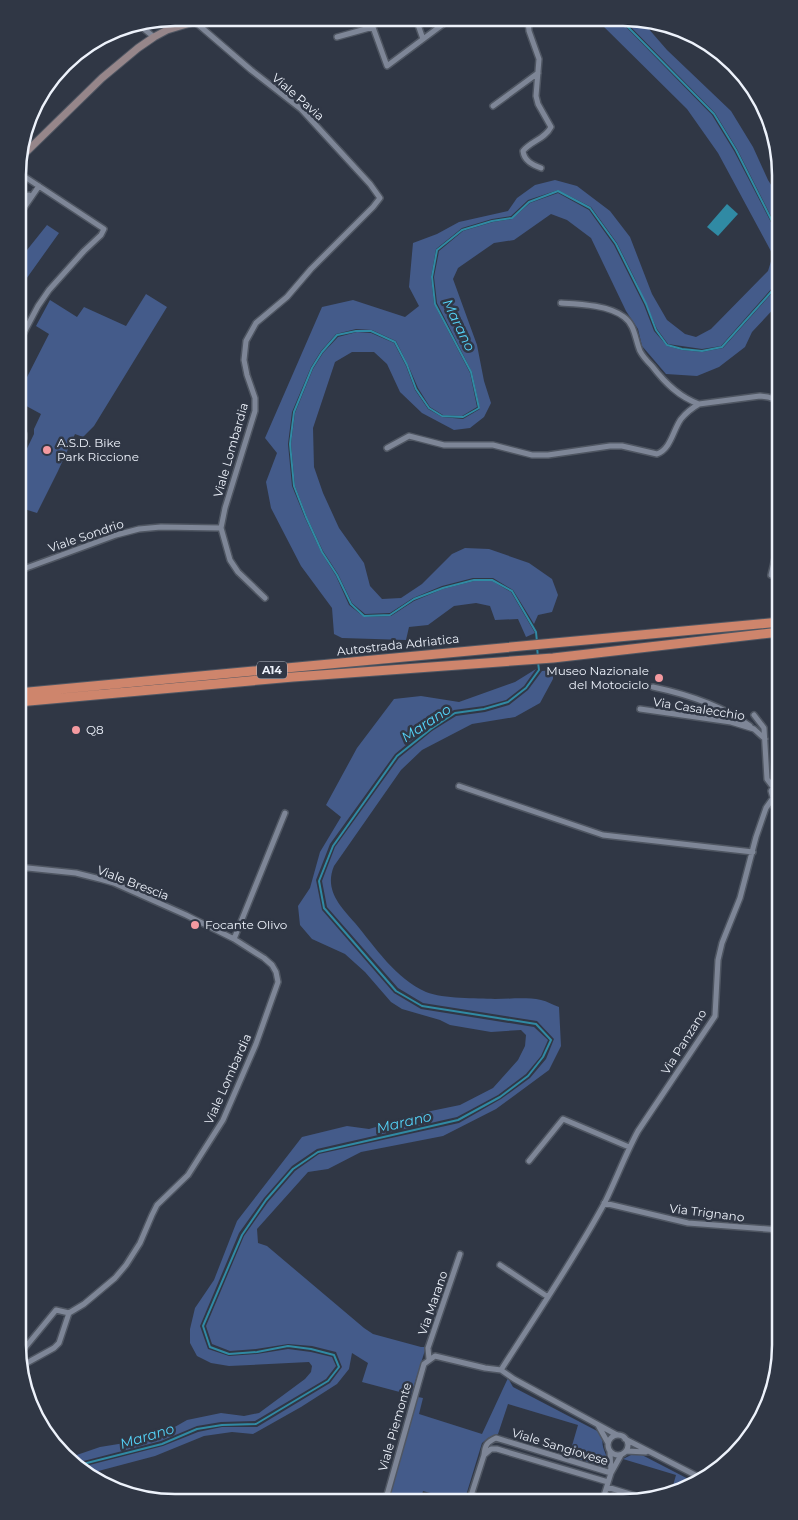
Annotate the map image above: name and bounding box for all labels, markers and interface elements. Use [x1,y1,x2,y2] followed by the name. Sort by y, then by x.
[269,70,328,123] street label: Viale Pavia
[439,296,479,354] water label: Marano
[210,401,251,499] street label: Viale Lombardia
[57,435,139,464] place label: A.S.D. Bike Park Riccione
[41,444,53,456] marker: A.S.D. Bike Park Riccione
[46,516,125,555] street label: Viale Sondrio
[336,631,460,658] street label: Autostrada Adriatica
[257,662,287,678] road number: A14
[546,663,649,692] place label: Museo Nazionale del Motociclo
[653,672,665,684] marker: Museo Nazionale del Motociclo
[652,694,746,723] street label: Via Casalecchio
[398,700,454,746] water label: Marano
[86,722,104,737] place label: Q8
[70,724,82,736] marker: Q8
[95,862,171,903] street label: Viale Brescia
[205,917,287,932] place label: Focante Olivo
[189,919,201,931] marker: Focante Olivo
[658,1006,710,1077] street label: Via Panzano
[201,1031,254,1126] street label: Viale Lombardia
[375,1107,434,1137] water label: Marano
[669,1200,745,1225] street label: Via Trignano
[414,1269,451,1337] street label: Via Marano
[375,1381,414,1473] street label: Viale Piemonte
[118,1419,177,1453] water label: Marano
[510,1425,610,1468] street label: Viale Sangiovese

